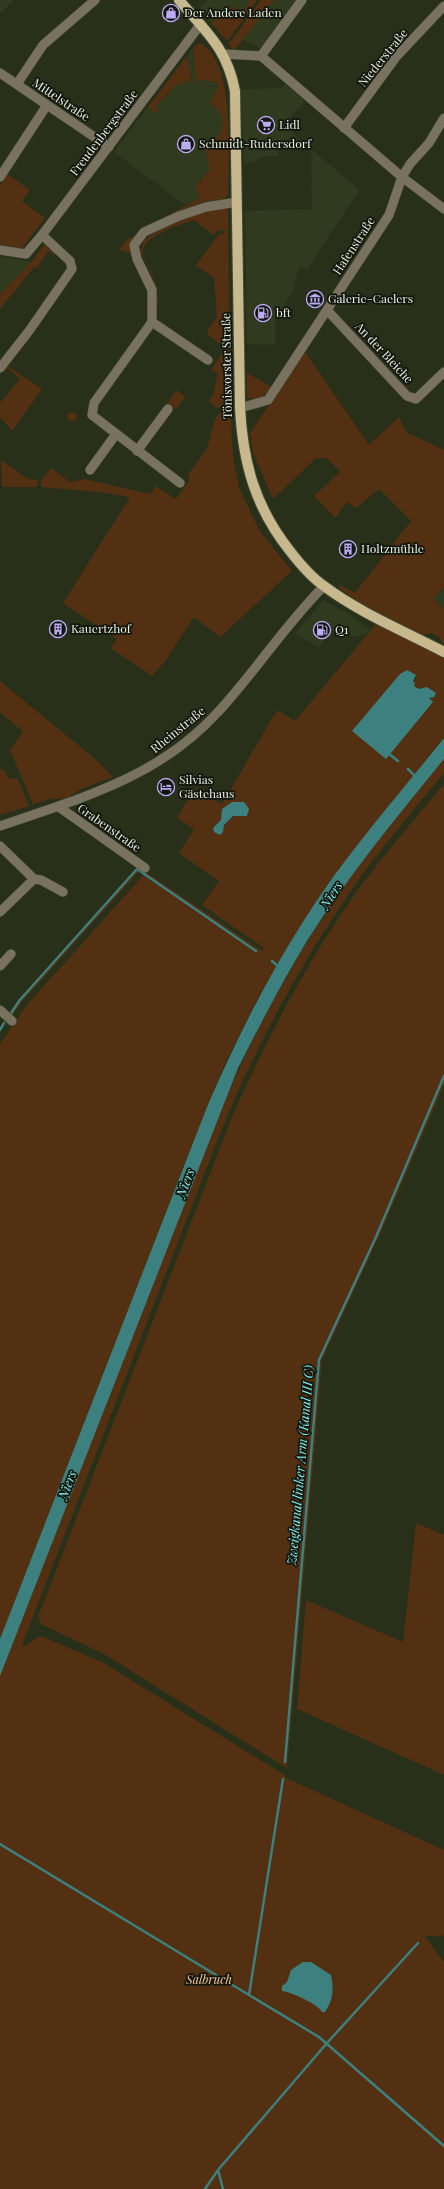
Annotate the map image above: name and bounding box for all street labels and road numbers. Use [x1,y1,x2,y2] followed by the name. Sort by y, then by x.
[354,25,411,90] street label: Niederstraße
[30,74,93,124] street label: Mittelstraße
[66,86,141,179] street label: Freudenbergstraße
[328,213,378,278] street label: Hafenstraße
[217,313,235,419] street label: Tönisvorster Straße
[352,318,417,386] street label: An der Bleiche
[147,702,208,756] street label: Rheinstraße
[75,799,144,855] street label: Grabenstraße

